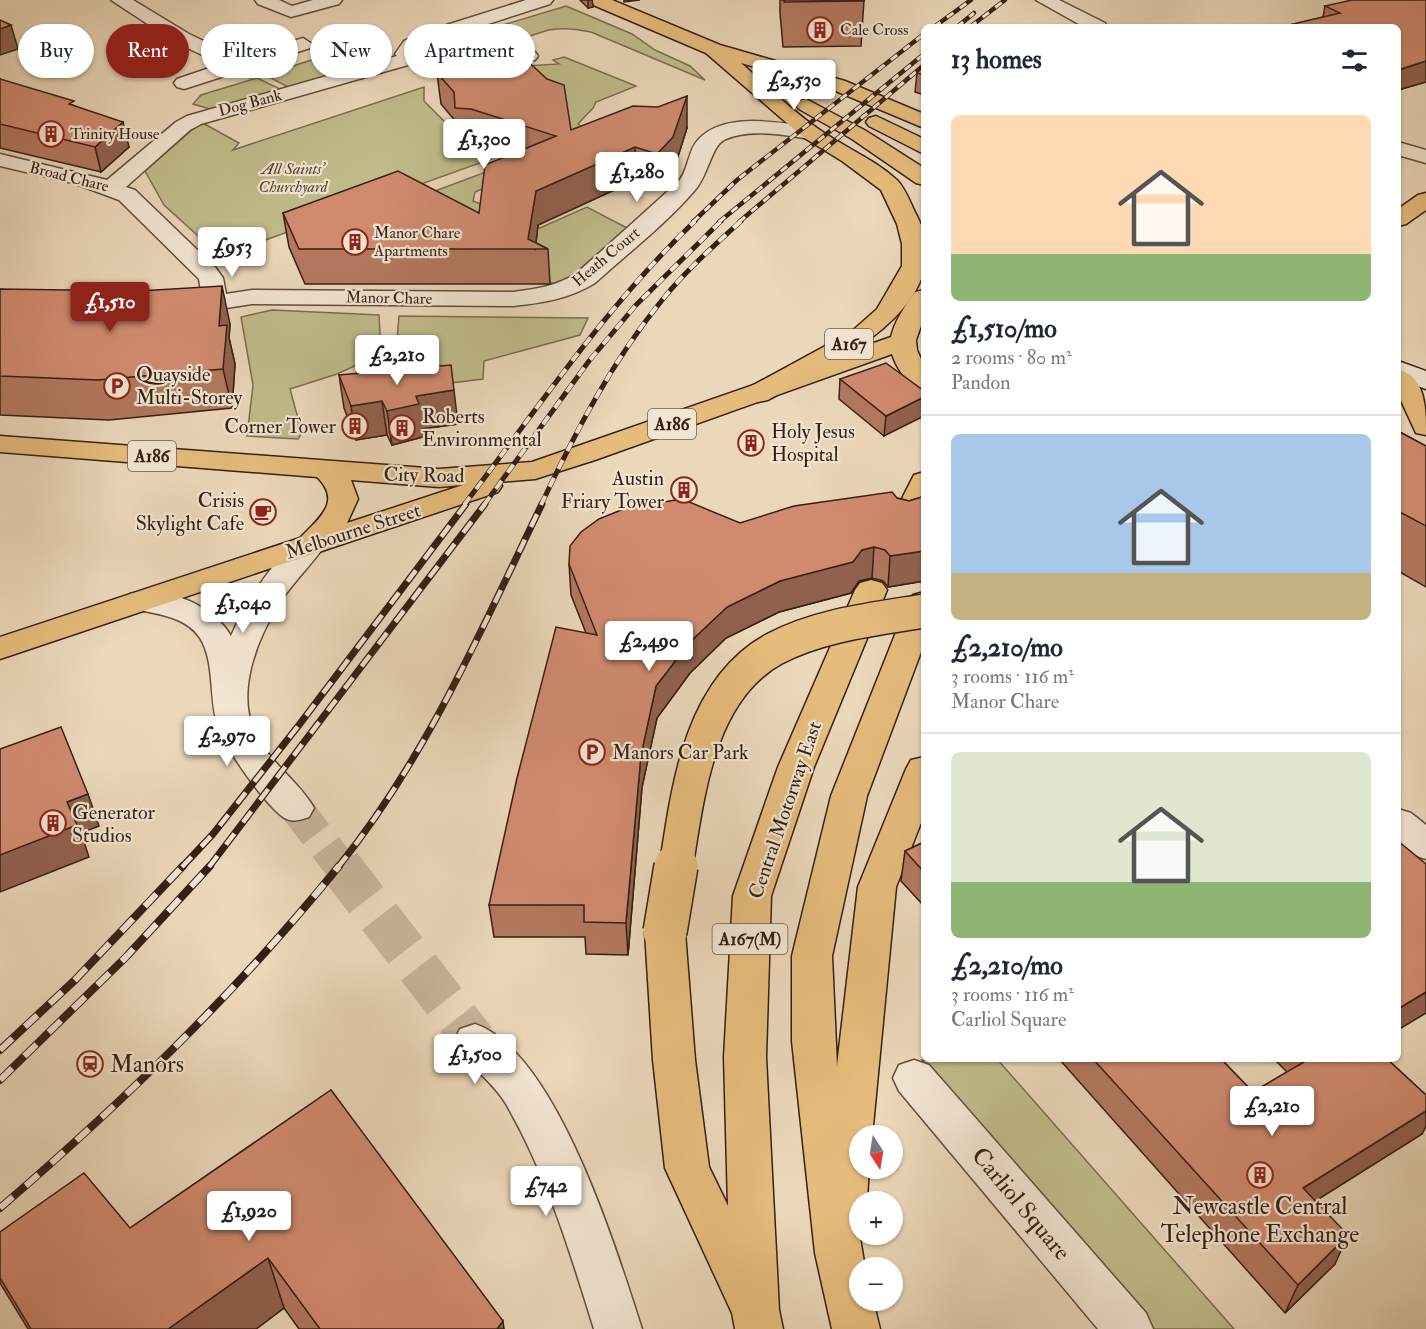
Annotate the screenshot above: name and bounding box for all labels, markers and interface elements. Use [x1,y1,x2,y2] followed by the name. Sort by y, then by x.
[805,15,835,45] building icon: Cale Cross
[840,20,908,40] place label: Cale Cross
[18,24,94,78] chip: Buy
[106,24,189,78] chip: Rent
[201,24,298,78] chip: Filters
[310,24,392,78] chip: New
[404,24,535,78] chip: Apartment
[951,44,1042,76] text: 13 homes
[1338,44,1371,77] icon: filters
[745,60,843,111] pin: £2,530
[767,67,821,92] text: £2,530
[216,85,284,121] street label: Dog Bank
[36,119,66,149] building icon: Trinity House
[435,119,533,170] pin: £1,300
[70,124,160,144] place label: Trinity House
[457,126,511,151] text: £1,300
[588,152,686,203] pin: £1,280
[1107,154,1215,262] icon: home
[27,157,111,197] street label: Broad Chare
[259,159,329,197] park label: All Saints' Churchyard
[609,159,665,184] text: £1,280
[373,223,461,262] place label: Manor Chare Apartments
[568,223,644,291] street label: Heath Court
[196,227,268,278] pin: £953
[340,227,370,257] building icon: Manor Chare Apartments
[212,234,252,259] text: £953
[61,282,159,333] pin: £1,510
[346,287,433,309] street label: Manor Chare
[84,289,136,314] text: £1,510
[951,313,1057,345] text: £1,510/mo
[825,329,873,359] road number: A167
[348,335,446,386] pin: £2,210
[369,342,425,367] text: £2,210
[951,345,1072,370] text: 2 rooms · 80 m²
[136,362,244,410] place label: Quayside Multi-Storey
[951,370,1010,395] text: Pandon
[102,371,132,401] parking icon: Quayside Multi-Storey
[422,404,542,452] place label: Roberts Environmental
[648,409,696,439] road number: A186
[340,411,370,441] building icon: Corner Tower
[387,413,417,443] building icon: Roberts Environmental
[224,414,337,439] place label: Corner Tower
[771,419,855,468] place label: Holy Jesus Hospital
[736,428,766,458] building icon: Holy Jesus Hospital
[128,441,176,471] road number: A186
[383,462,465,488] street label: City Road
[561,466,665,514] place label: Austin Friary Tower
[1107,473,1215,581] icon: home
[669,475,699,505] building icon: Austin Friary Tower
[136,488,244,536] place label: Crisis Skylight Cafe
[248,497,278,527] cafe icon: Crisis Skylight Cafe
[282,497,424,565] street label: Melbourne Street
[194,583,292,634] pin: £1,040
[215,590,271,615] text: £1,040
[600,621,698,672] pin: £2,490
[619,628,679,653] text: £2,490
[951,632,1063,664] text: £2,210/mo
[951,664,1074,689] text: 3 rooms · 116 m²
[951,689,1059,714] text: Manor Chare
[178,716,276,767] pin: £2,970
[743,717,827,902] street label: Central Motorway East
[198,723,256,748] text: £2,970
[577,737,607,767] parking icon: Manors Car Park
[612,740,749,765] place label: Manors Car Park
[1107,791,1215,899] icon: home
[72,800,156,848] place label: Generator Studios
[38,808,68,838] building icon: Generator Studios
[712,924,788,954] road number: A167(M)
[951,950,1063,982] text: £2,210/mo
[951,982,1074,1007] text: 3 rooms · 116 m²
[951,1007,1066,1032] text: Carliol Square
[426,1034,524,1085] pin: £1,500
[448,1041,502,1066] text: £1,500
[75,1049,105,1079] station icon: Manors
[110,1049,184,1080] place label: Manors
[1223,1086,1321,1137] pin: £2,210
[1244,1093,1300,1118] text: £2,210
[849,1125,903,1179] north arrow
[849,1125,903,1311] map controls
[965,1141,1077,1267] street label: Carliol Square
[1245,1160,1275,1190] building icon: Newcastle Central Telephone Exchange
[510,1166,582,1217] pin: £742
[524,1173,568,1198] text: £742
[200,1191,298,1242] pin: £1,920
[849,1191,903,1245] button: +
[1161,1191,1359,1250] place label: Newcastle Central Telephone Exchange
[221,1198,277,1223] text: £1,920
[849,1257,903,1311] button: −

